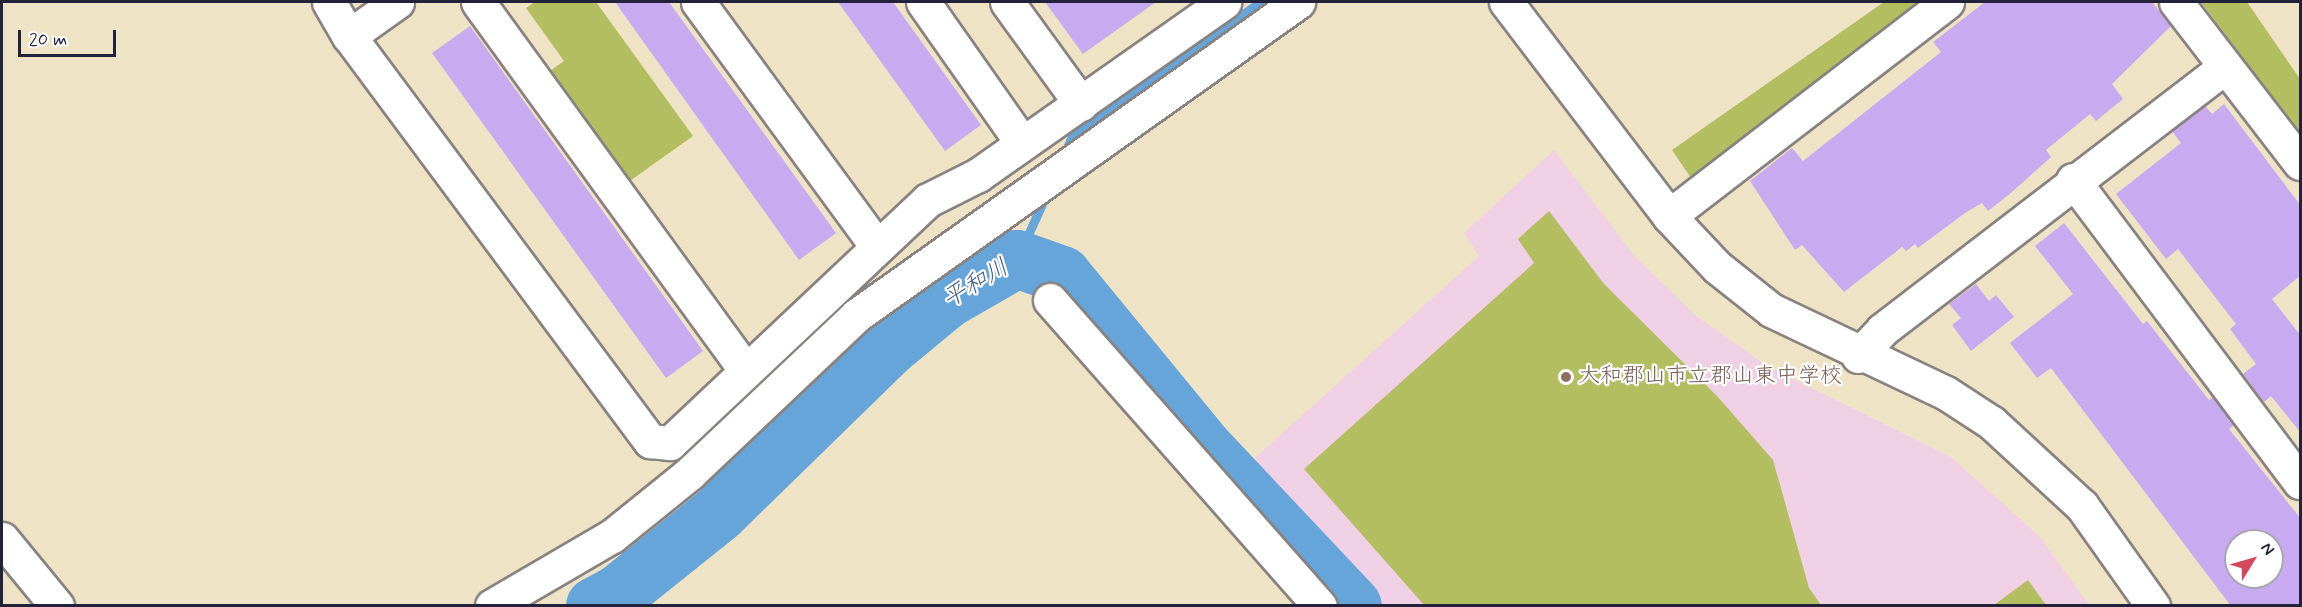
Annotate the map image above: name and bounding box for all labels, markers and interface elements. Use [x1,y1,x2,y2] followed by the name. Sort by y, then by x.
[21,18,118,56] scale bar
[29,28,67,52] text: 20 m
[938,253,1014,315] water label: 平和川
[1578,364,1842,390] place label: 大和郡山市立郡山東中学校
[1559,370,1573,384] marker: 大和郡山市立郡山東中学校
[2224,529,2284,589] north arrow
[2256,538,2279,560] text: N

